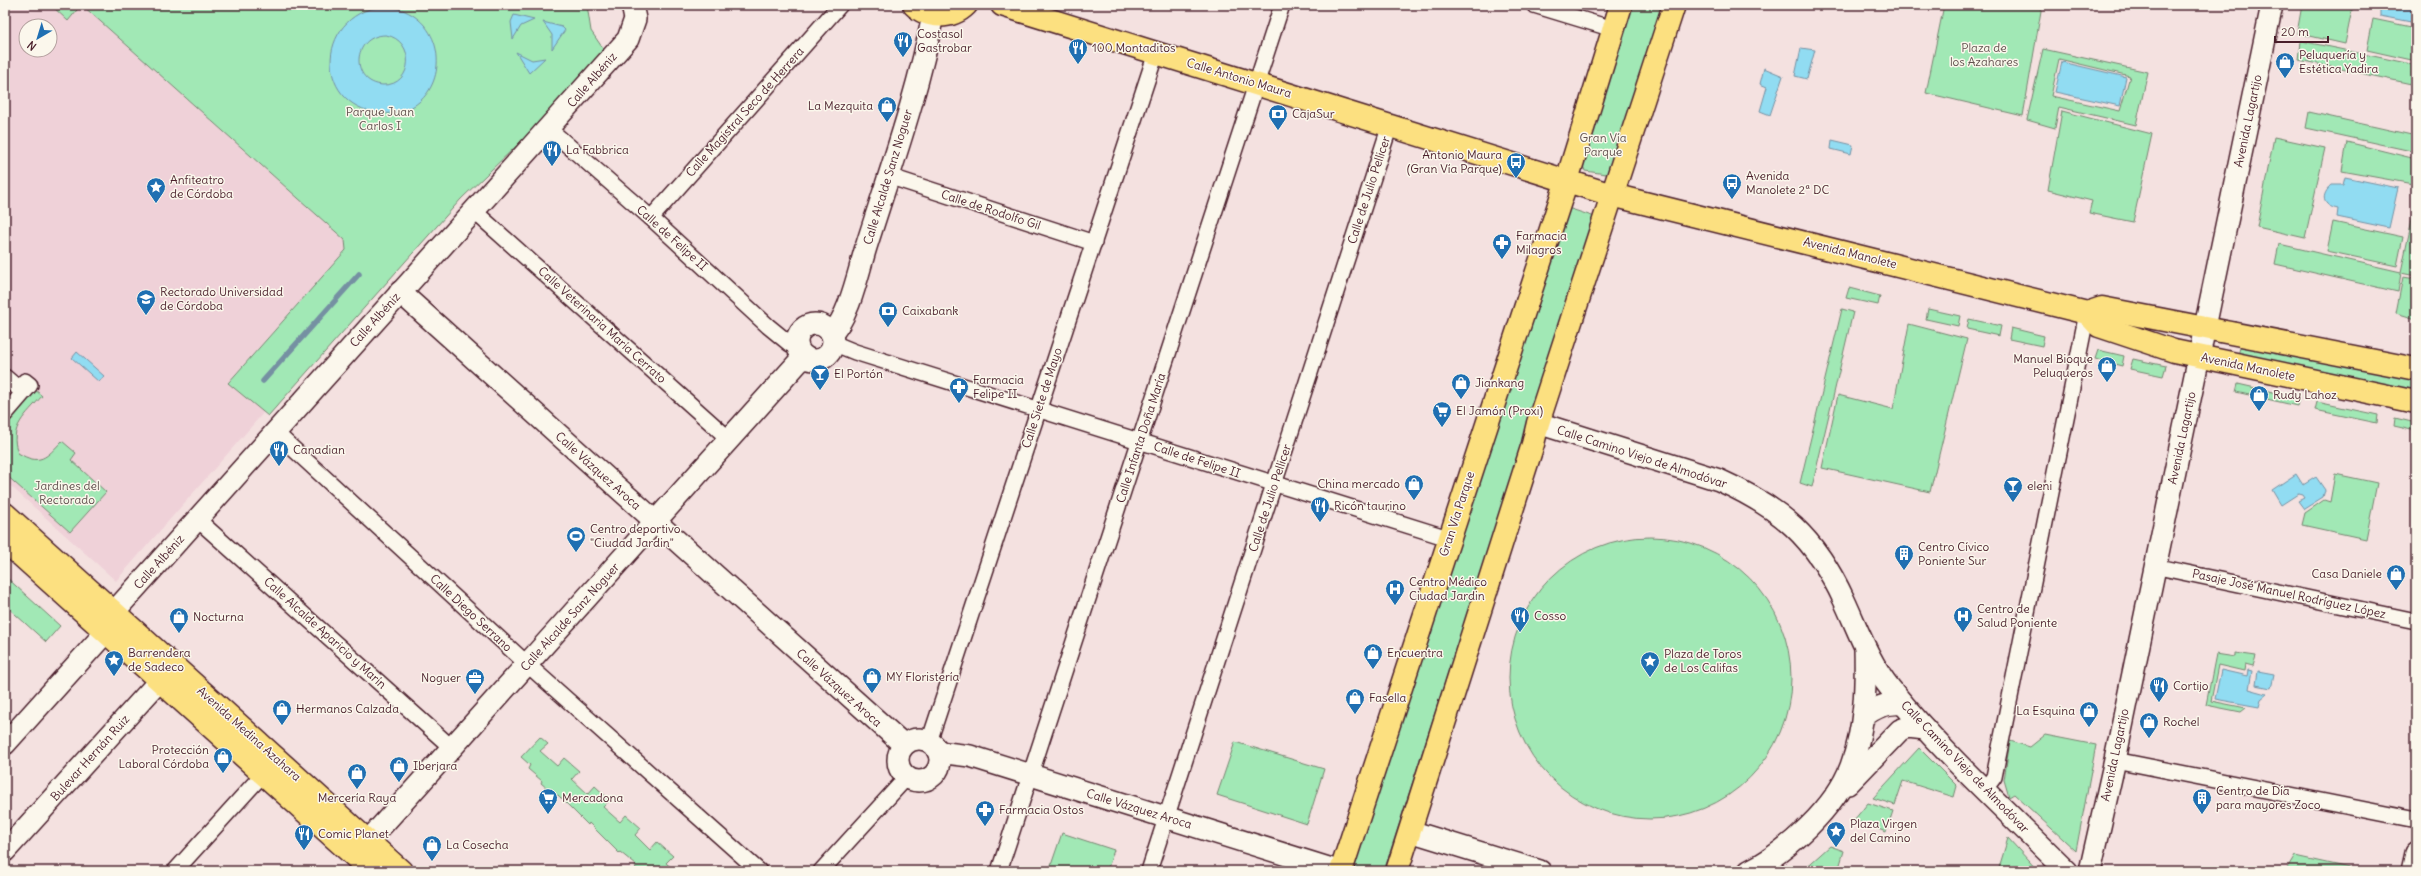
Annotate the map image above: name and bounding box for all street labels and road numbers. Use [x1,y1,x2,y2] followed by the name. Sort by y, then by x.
[682,44,807,180] street label: Calle Magistral Seco de Herrera
[564,49,620,110] street label: Calle Albéniz
[1185,54,1294,101] street label: Calle Antonio Maura
[2230,73,2265,169] street label: Avenida Lagartijo
[860,107,915,246] street label: Calle Alcalde Sanz Noguer
[1344,134,1393,246] street label: Calle de Julio Pellicer
[939,186,1043,233] street label: Calle de Rodolfo Gil
[634,202,711,273] street label: Calle de Felipe II
[1802,234,1899,271] street label: Avenida Manolete
[535,263,670,386] street label: Calle Veterinaria María Cerrato
[346,289,403,350] street label: Calle Albéniz
[1018,345,1065,450] street label: Calle Siete de Mayo
[2200,349,2297,384] street label: Avenida Manolete
[1112,371,1169,505] street label: Calle Infanta Doña María
[2164,390,2199,486] street label: Avenida Lagartijo
[1555,422,1729,491] street label: Calle Camino Viejo de Almodóvar
[553,428,644,513] street label: Calle Vázquez Aroca
[1152,438,1242,481] street label: Calle de Felipe II
[1245,442,1294,554] street label: Calle de Julio Pellicer
[1436,469,1477,558] street label: Gran Vía Parque
[130,531,187,592] street label: Calle Albéniz
[517,559,622,674] street label: Calle Alcalde Sanz Noguer
[2191,566,2388,621] street label: Pasaje José Manuel Rodríguez López
[427,571,516,655] street label: Calle Diego Serrano
[261,574,390,692] street label: Calle Alcalde Aparicio y Marín
[794,645,885,730] street label: Calle Vázquez Aroca
[194,683,304,784] street label: Avenida Medina Azahara
[1898,697,2033,836] street label: Calle Camino Viejo de Almodóvar
[2097,707,2132,803] street label: Avenida Lagartijo
[47,711,132,804] street label: Bulevar Hernán Ruiz
[1085,785,1194,832] street label: Calle Vázquez Aroca

